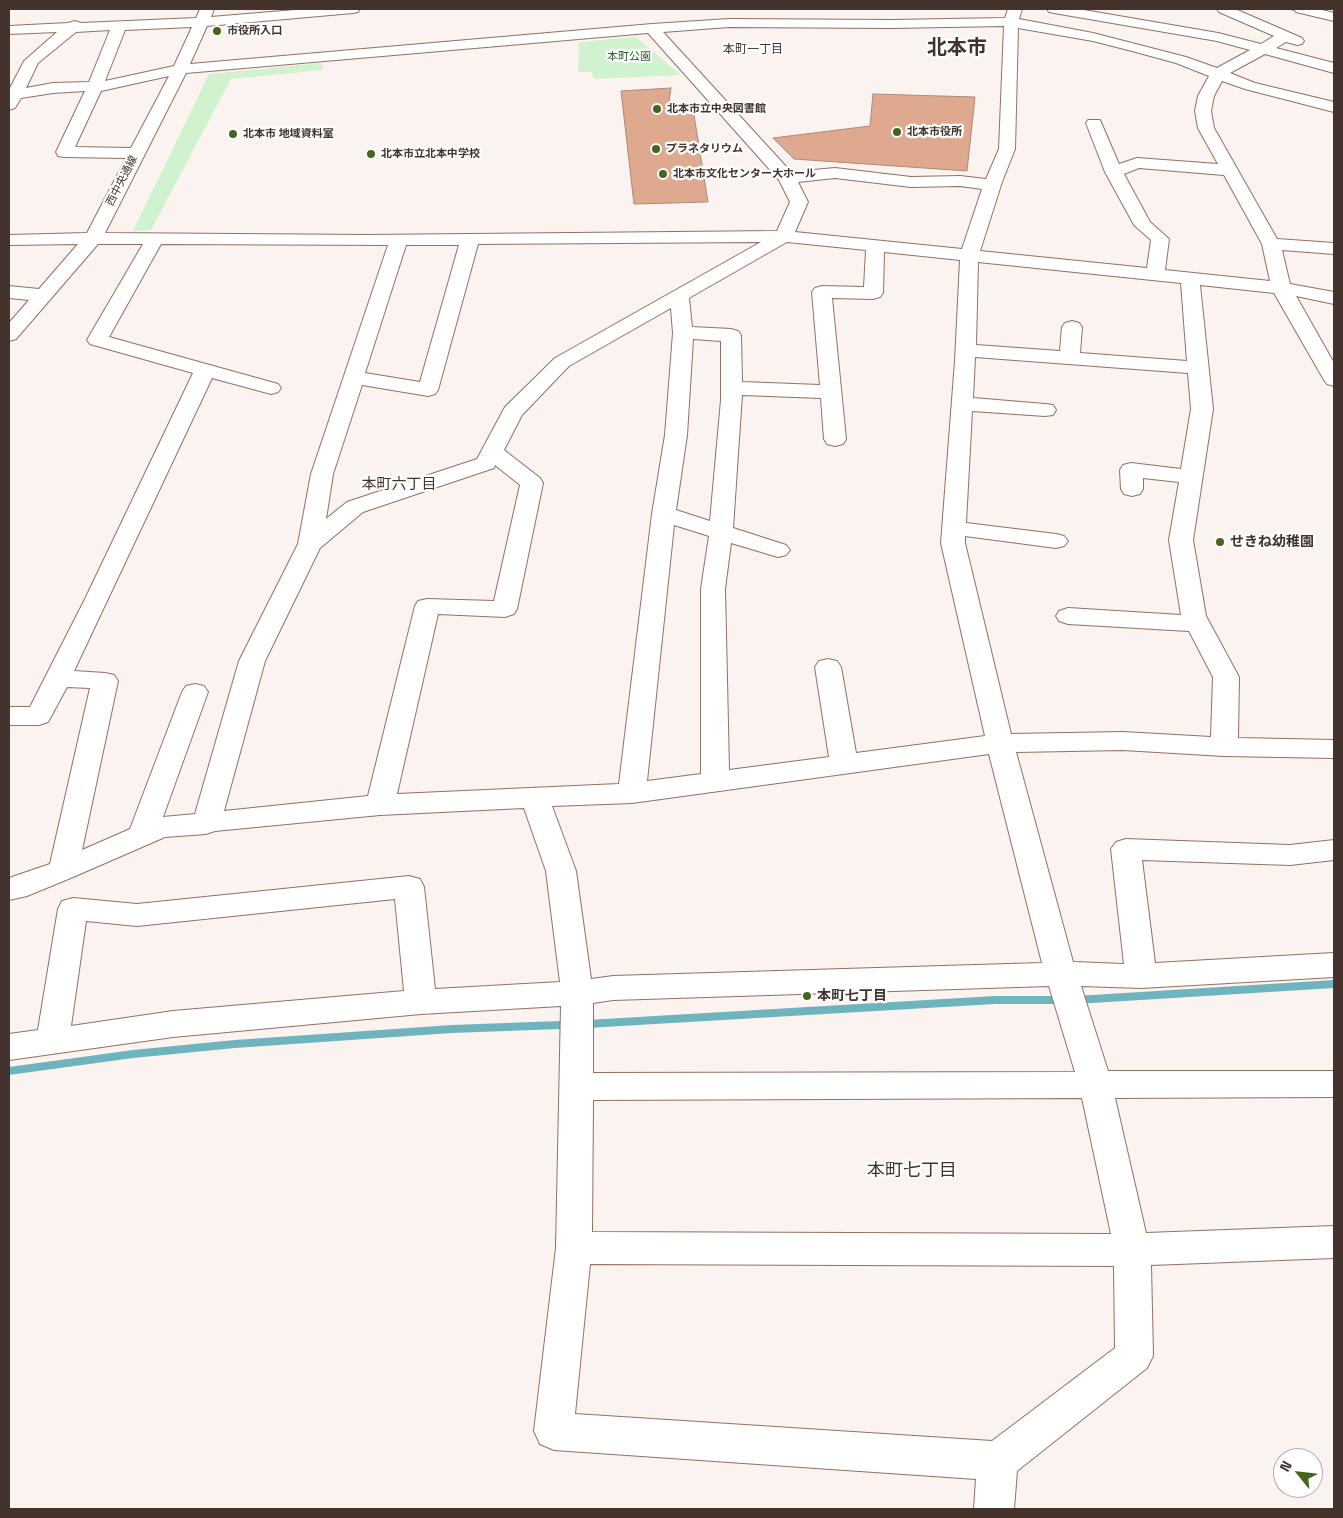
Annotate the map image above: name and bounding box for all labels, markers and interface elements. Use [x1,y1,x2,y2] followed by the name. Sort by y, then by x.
[227,24,282,38] place label: 市役所入口
[211,25,223,37] marker: 市役所入口
[927,37,987,61] district label: 北本市
[723,43,783,57] district label: 本町一丁目
[607,50,651,64] park label: 本町公園
[667,102,766,116] place label: 北本市立中央図書館
[651,103,663,115] marker: 北本市立中央図書館
[907,125,962,139] place label: 北本市役所
[891,126,903,138] marker: 北本市役所
[243,127,334,141] place label: 北本市 地域資料室
[227,128,239,140] marker: 北本市 地域資料室
[666,142,743,156] place label: プラネタリウム
[650,143,662,155] marker: プラネタリウム
[381,147,480,161] place label: 北本市立北本中学校
[365,148,377,160] marker: 北本市立北本中学校
[104,154,140,208] street label: 西中央通線
[673,167,816,181] place label: 北本市文化センター大ホール
[657,168,669,180] marker: 北本市文化センター大ホール
[362,476,436,494] district label: 本町六丁目
[1230,534,1314,550] place label: せきね幼稚園
[1214,536,1226,548] marker: せきね幼稚園
[817,988,887,1004] place label: 本町七丁目
[801,990,813,1002] marker: 本町七丁目
[867,1160,957,1182] district label: 本町七丁目
[1273,1448,1323,1498] north arrow
[1276,1458,1296,1475] text: N

